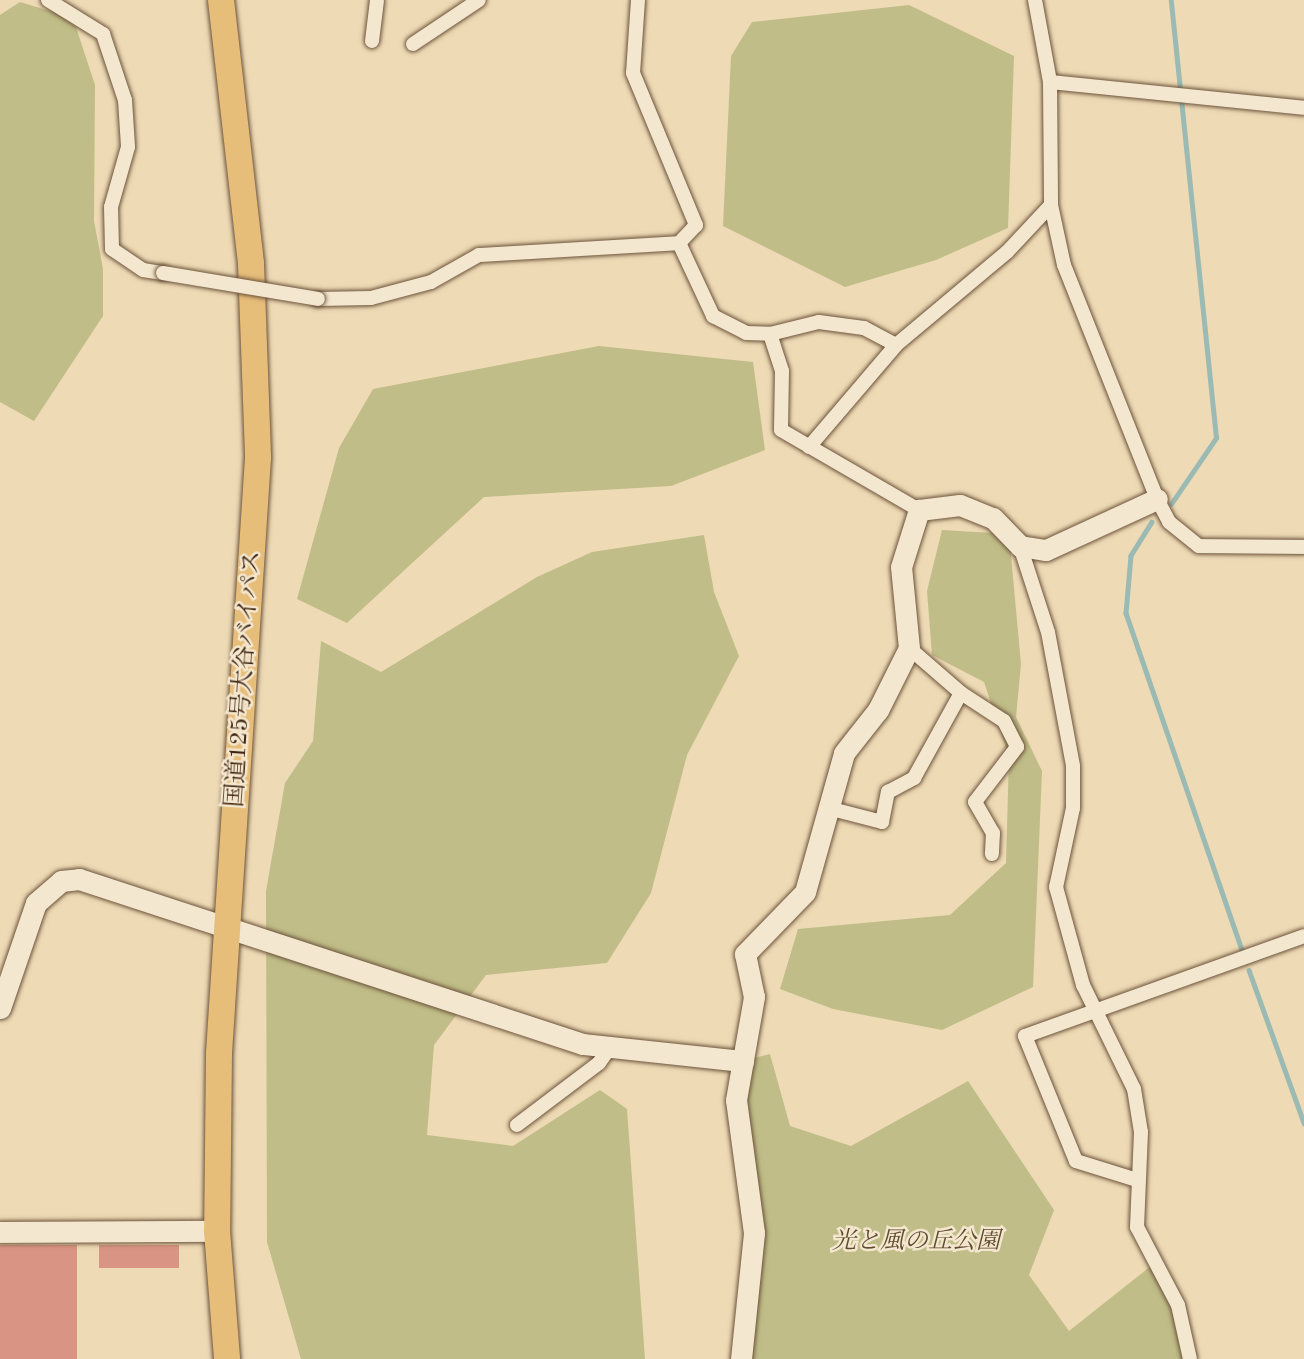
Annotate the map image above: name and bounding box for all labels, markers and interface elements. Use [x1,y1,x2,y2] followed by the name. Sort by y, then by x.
[222,549,268,809] street label: 国道125号大谷バイパス
[832,1229,1000,1257] park label: 光と風の丘公園

